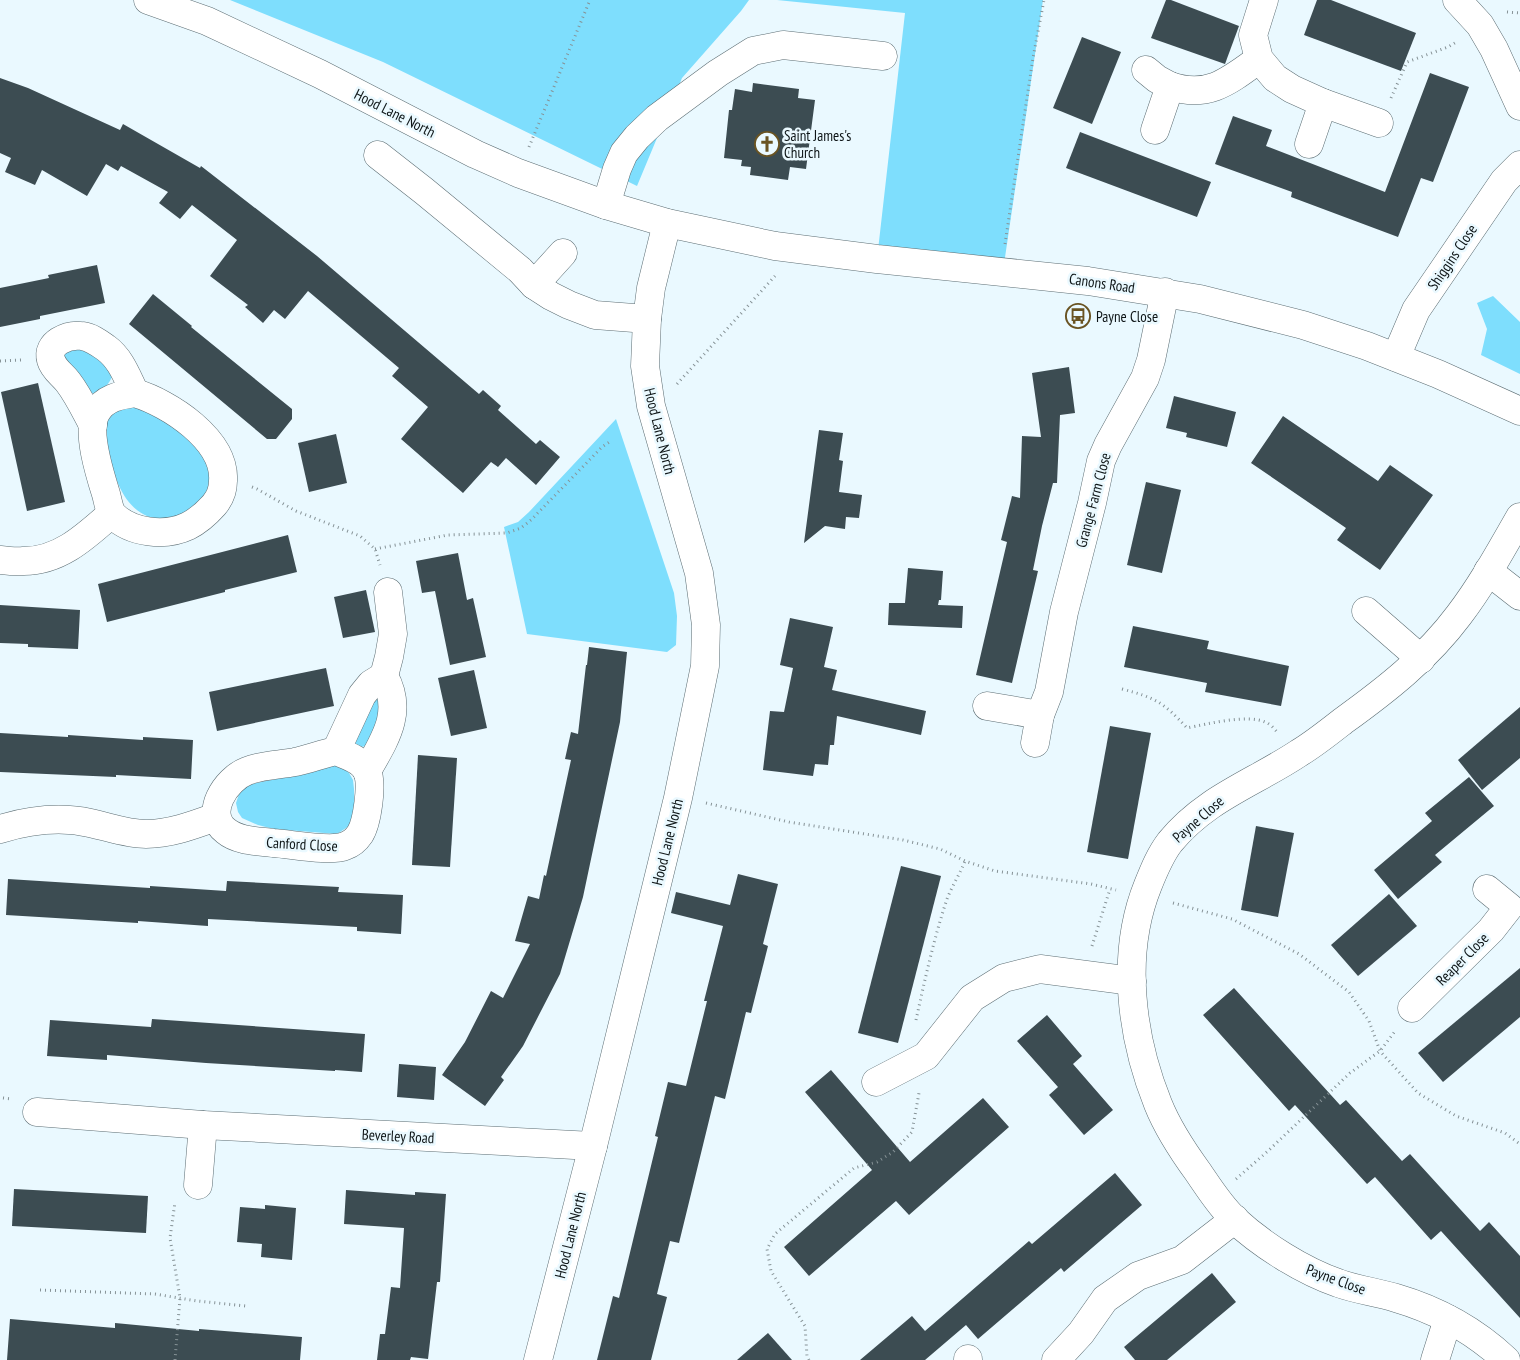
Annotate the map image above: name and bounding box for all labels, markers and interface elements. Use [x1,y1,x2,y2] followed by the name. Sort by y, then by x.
[351,84,439,142] street label: Hood Lane North
[784,126,851,162] place label: Saint James's Church
[754,131,780,157] church icon: Saint James's Church
[1423,220,1481,294] street label: Shiggins Close
[1068,269,1136,297] street label: Canons Road
[1065,303,1091,329] bus stop icon: Payne Close
[1096,307,1158,326] place label: Payne Close
[640,386,680,476] street label: Hood Lane North
[1071,451,1115,549] street label: Grange Farm Close
[1168,791,1228,847] street label: Payne Close
[647,797,687,887] street label: Hood Lane North
[266,833,338,855] street label: Canford Close
[1432,929,1492,989] street label: Reaper Close
[361,1125,435,1147] street label: Beverley Road
[550,1190,590,1280] street label: Hood Lane North
[1304,1259,1368,1299] street label: Payne Close

